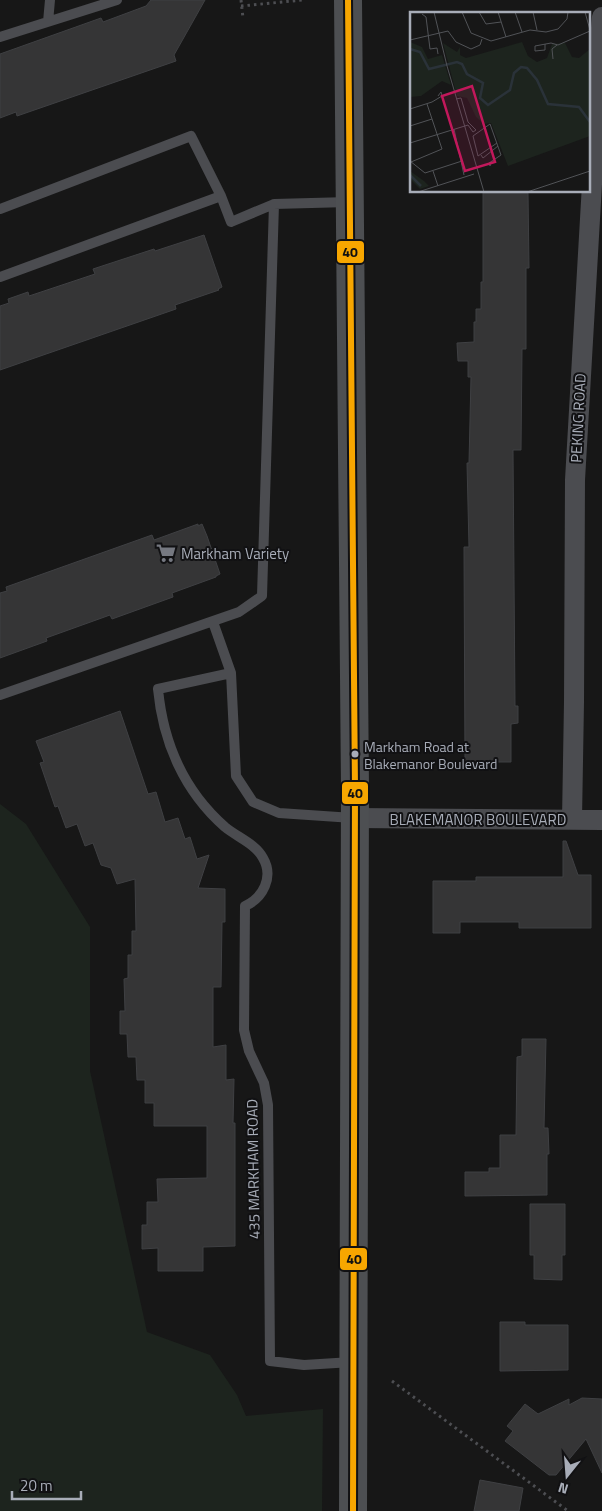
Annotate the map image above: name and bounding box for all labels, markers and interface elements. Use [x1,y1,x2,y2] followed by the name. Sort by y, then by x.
[410,12,590,192] inset map
[336,240,365,264] line badge: 40
[342,241,358,262] text: 40
[564,373,592,463] street label: PEKING ROAD
[155,542,177,564] supermarket icon: Markham Variety
[181,542,289,565] place label: Markham Variety
[364,736,497,774] place label: Markham Road at Blakemanor Boulevard
[350,749,360,759] marker: Markham Road at Blakemanor Boulevard
[341,781,369,805] line badge: 40
[347,782,363,803] text: 40
[390,808,566,831] street label: BLAKEMANOR BOULEVARD
[240,1099,266,1239] street label: 435 MARKHAM ROAD
[339,1247,368,1271] line badge: 40
[346,1248,362,1269] text: 40
[542,1451,592,1501] north arrow
[12,1468,81,1500] scale bar
[20,1474,53,1497] text: 20 m
[555,1477,571,1500] text: N

